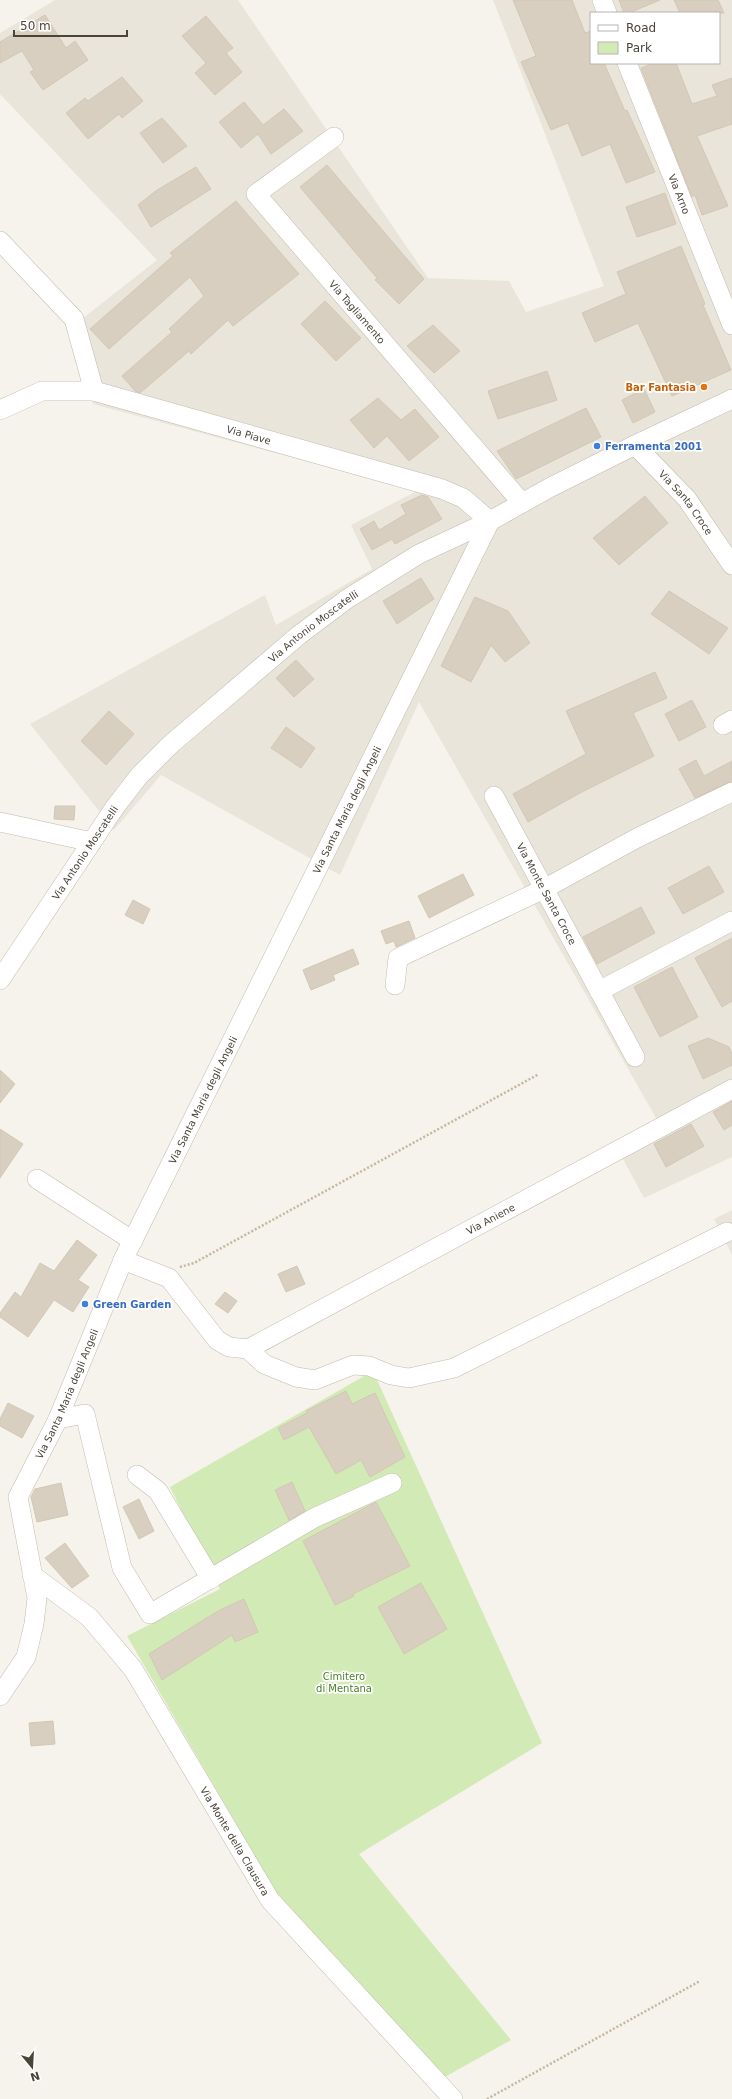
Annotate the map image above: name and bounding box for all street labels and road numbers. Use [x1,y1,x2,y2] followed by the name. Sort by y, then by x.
[667,172,692,215] street label: Via Arno
[327,278,388,346] street label: Via Tagliamento
[225,423,272,446] street label: Via Piave
[657,468,715,537] street label: Via Santa Croce
[266,588,360,664] street label: Via Antonio Moscatelli
[310,744,383,875] street label: Via Santa Maria degli Angeli
[50,804,120,902] street label: Via Antonio Moscatelli
[515,841,579,946] street label: Via Monte Santa Croce
[166,1034,239,1165] street label: Via Santa Maria degli Angeli
[464,1201,517,1236] street label: Via Aniene
[33,1327,100,1460] street label: Via Santa Maria degli Angeli
[199,1785,272,1897] street label: Via Monte della Clausura

